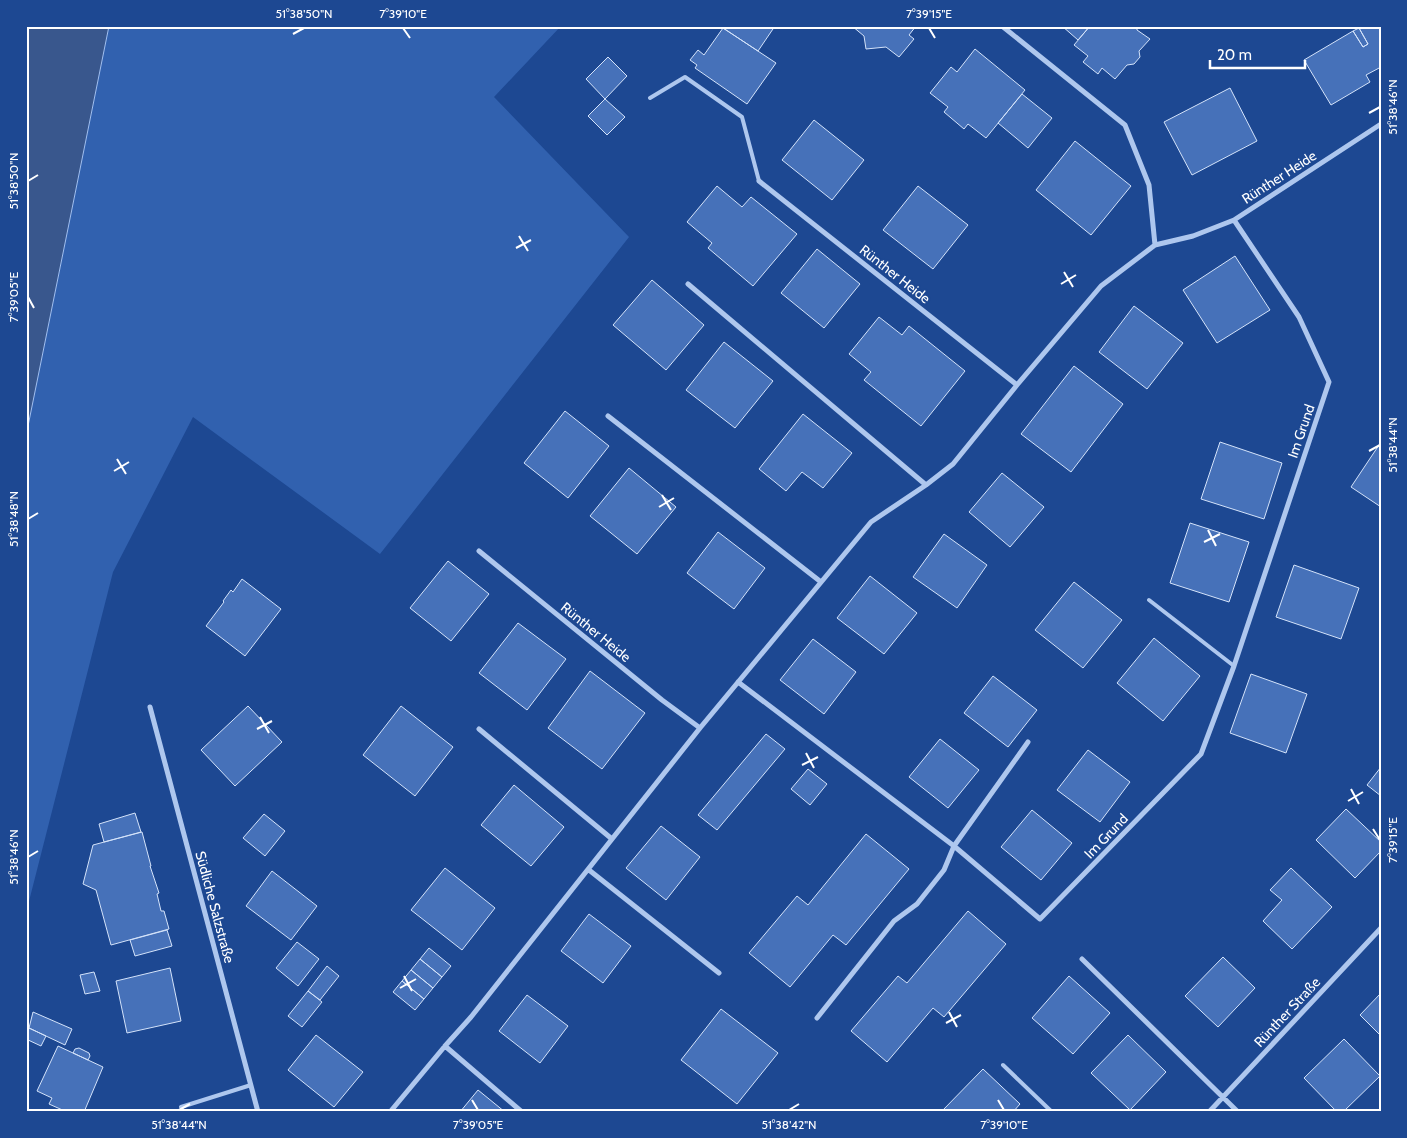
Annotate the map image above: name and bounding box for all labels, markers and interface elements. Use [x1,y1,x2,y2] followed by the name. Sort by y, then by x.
[276,6,332,21] text: 51°38'50"N
[379,6,427,21] text: 7°39'10"E
[906,6,952,21] text: 7°39'15"E
[1210,38,1304,70] scale bar
[1217,46,1252,64] text: 20 m
[1385,79,1400,135] text: 51°38'46"N
[1238,146,1320,208] street label: Rünther Heide
[6,153,21,209] text: 51°38'50"N
[856,241,934,307] street label: Rünther Heide
[6,272,21,322] text: 7°39'05"E
[1283,402,1319,460] street label: Im Grund
[1385,417,1400,473] text: 51°38'44"N
[6,491,21,547] text: 51°38'48"N
[557,598,635,666] street label: Rünther Heide
[1080,810,1132,862] street label: Im Grund
[1385,817,1400,863] text: 7°39'15"E
[6,829,21,885] text: 51°38'46"N
[191,849,239,965] street label: Südliche Salzstraße
[1250,973,1324,1051] street label: Rünther Straße
[151,1117,207,1132] text: 51°38'44"N
[453,1117,503,1132] text: 7°39'05"E
[761,1117,817,1132] text: 51°38'42"N
[980,1117,1028,1132] text: 7°39'10"E

